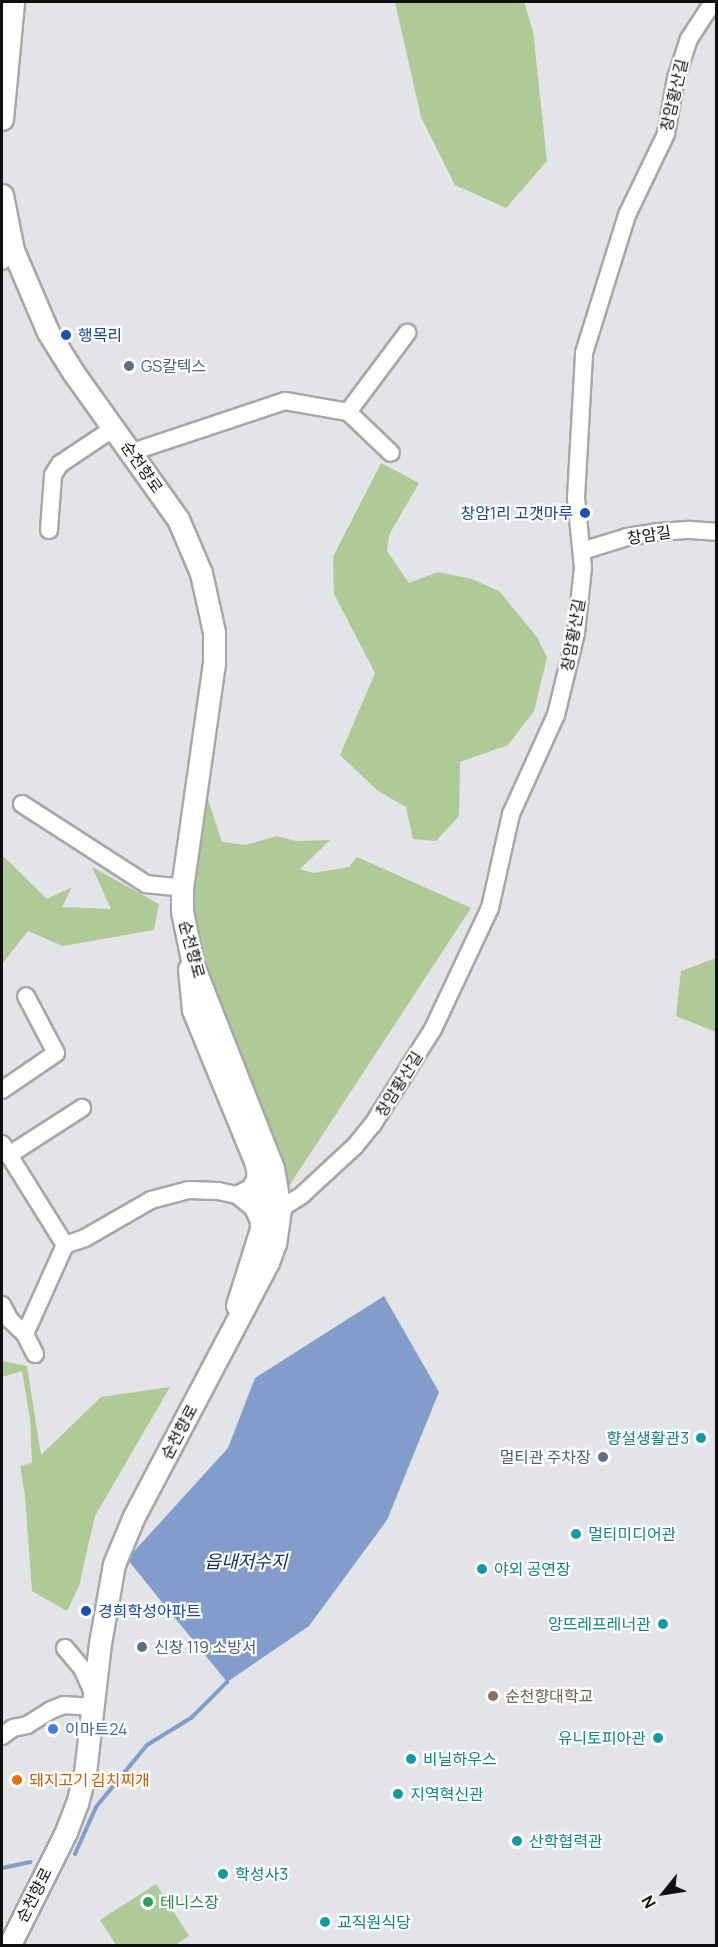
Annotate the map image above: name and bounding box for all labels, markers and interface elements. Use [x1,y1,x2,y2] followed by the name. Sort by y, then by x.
[656,57,692,133] street label: 창암황산길
[78,325,122,345] place label: 행목리
[59,328,73,342] marker: 행목리
[141,356,206,376] place label: GS칼텍스
[122,359,136,373] marker: GS칼텍스
[117,437,167,497] street label: 순천향로
[461,503,573,523] place label: 창암1리 고갯마루
[578,506,592,520] marker: 창암1리 고갯마루
[626,522,672,548] street label: 창암길
[557,597,589,673] street label: 창암황산길
[175,918,209,980] street label: 순천향로
[371,1048,427,1120] street label: 창암황산길
[157,1401,201,1463] street label: 순천향로
[607,1428,689,1448] place label: 향설생활관3
[694,1431,708,1445] marker: 향설생활관3
[499,1447,591,1467] place label: 멀티관 주차장
[596,1450,610,1464] marker: 멀티관 주차장
[588,1524,676,1544] place label: 멀티미디어관
[569,1527,583,1541] marker: 멀티미디어관
[205,1550,287,1572] water label: 읍내저수지
[494,1559,571,1579] place label: 야외 공연장
[475,1562,489,1576] marker: 야외 공연장
[98,1601,201,1621] place label: 경희학성아파트
[79,1604,93,1618] marker: 경희학성아파트
[548,1614,651,1634] place label: 앙뜨레프레너관
[656,1617,670,1631] marker: 앙뜨레프레너관
[154,1637,256,1657] place label: 신창 119 소방서
[135,1640,149,1654] marker: 신창 119 소방서
[505,1686,593,1706] place label: 순천향대학교
[486,1689,500,1703] marker: 순천향대학교
[65,1719,127,1739] place label: 이마트24
[46,1722,60,1736] marker: 이마트24
[558,1728,646,1748] place label: 유니토피아관
[651,1731,665,1745] marker: 유니토피아관
[423,1749,497,1769] place label: 비닐하우스
[404,1752,418,1766] marker: 비닐하우스
[29,1770,150,1790] place label: 돼지고기 김치찌개
[10,1773,24,1787] marker: 돼지고기 김치찌개
[410,1784,484,1804] place label: 지역혁신관
[391,1787,405,1801] marker: 지역혁신관
[529,1831,603,1851] place label: 산학협력관
[510,1834,524,1848] marker: 산학협력관
[634,1863,694,1923] north arrow
[12,1864,56,1926] street label: 순천향로
[235,1864,288,1884] place label: 학성사3
[216,1867,230,1881] marker: 학성사3
[160,1892,219,1912] place label: 테니스장
[636,1892,661,1912] text: N
[141,1895,155,1909] marker: 테니스장
[337,1912,411,1932] place label: 교직원식당
[318,1915,332,1929] marker: 교직원식당

